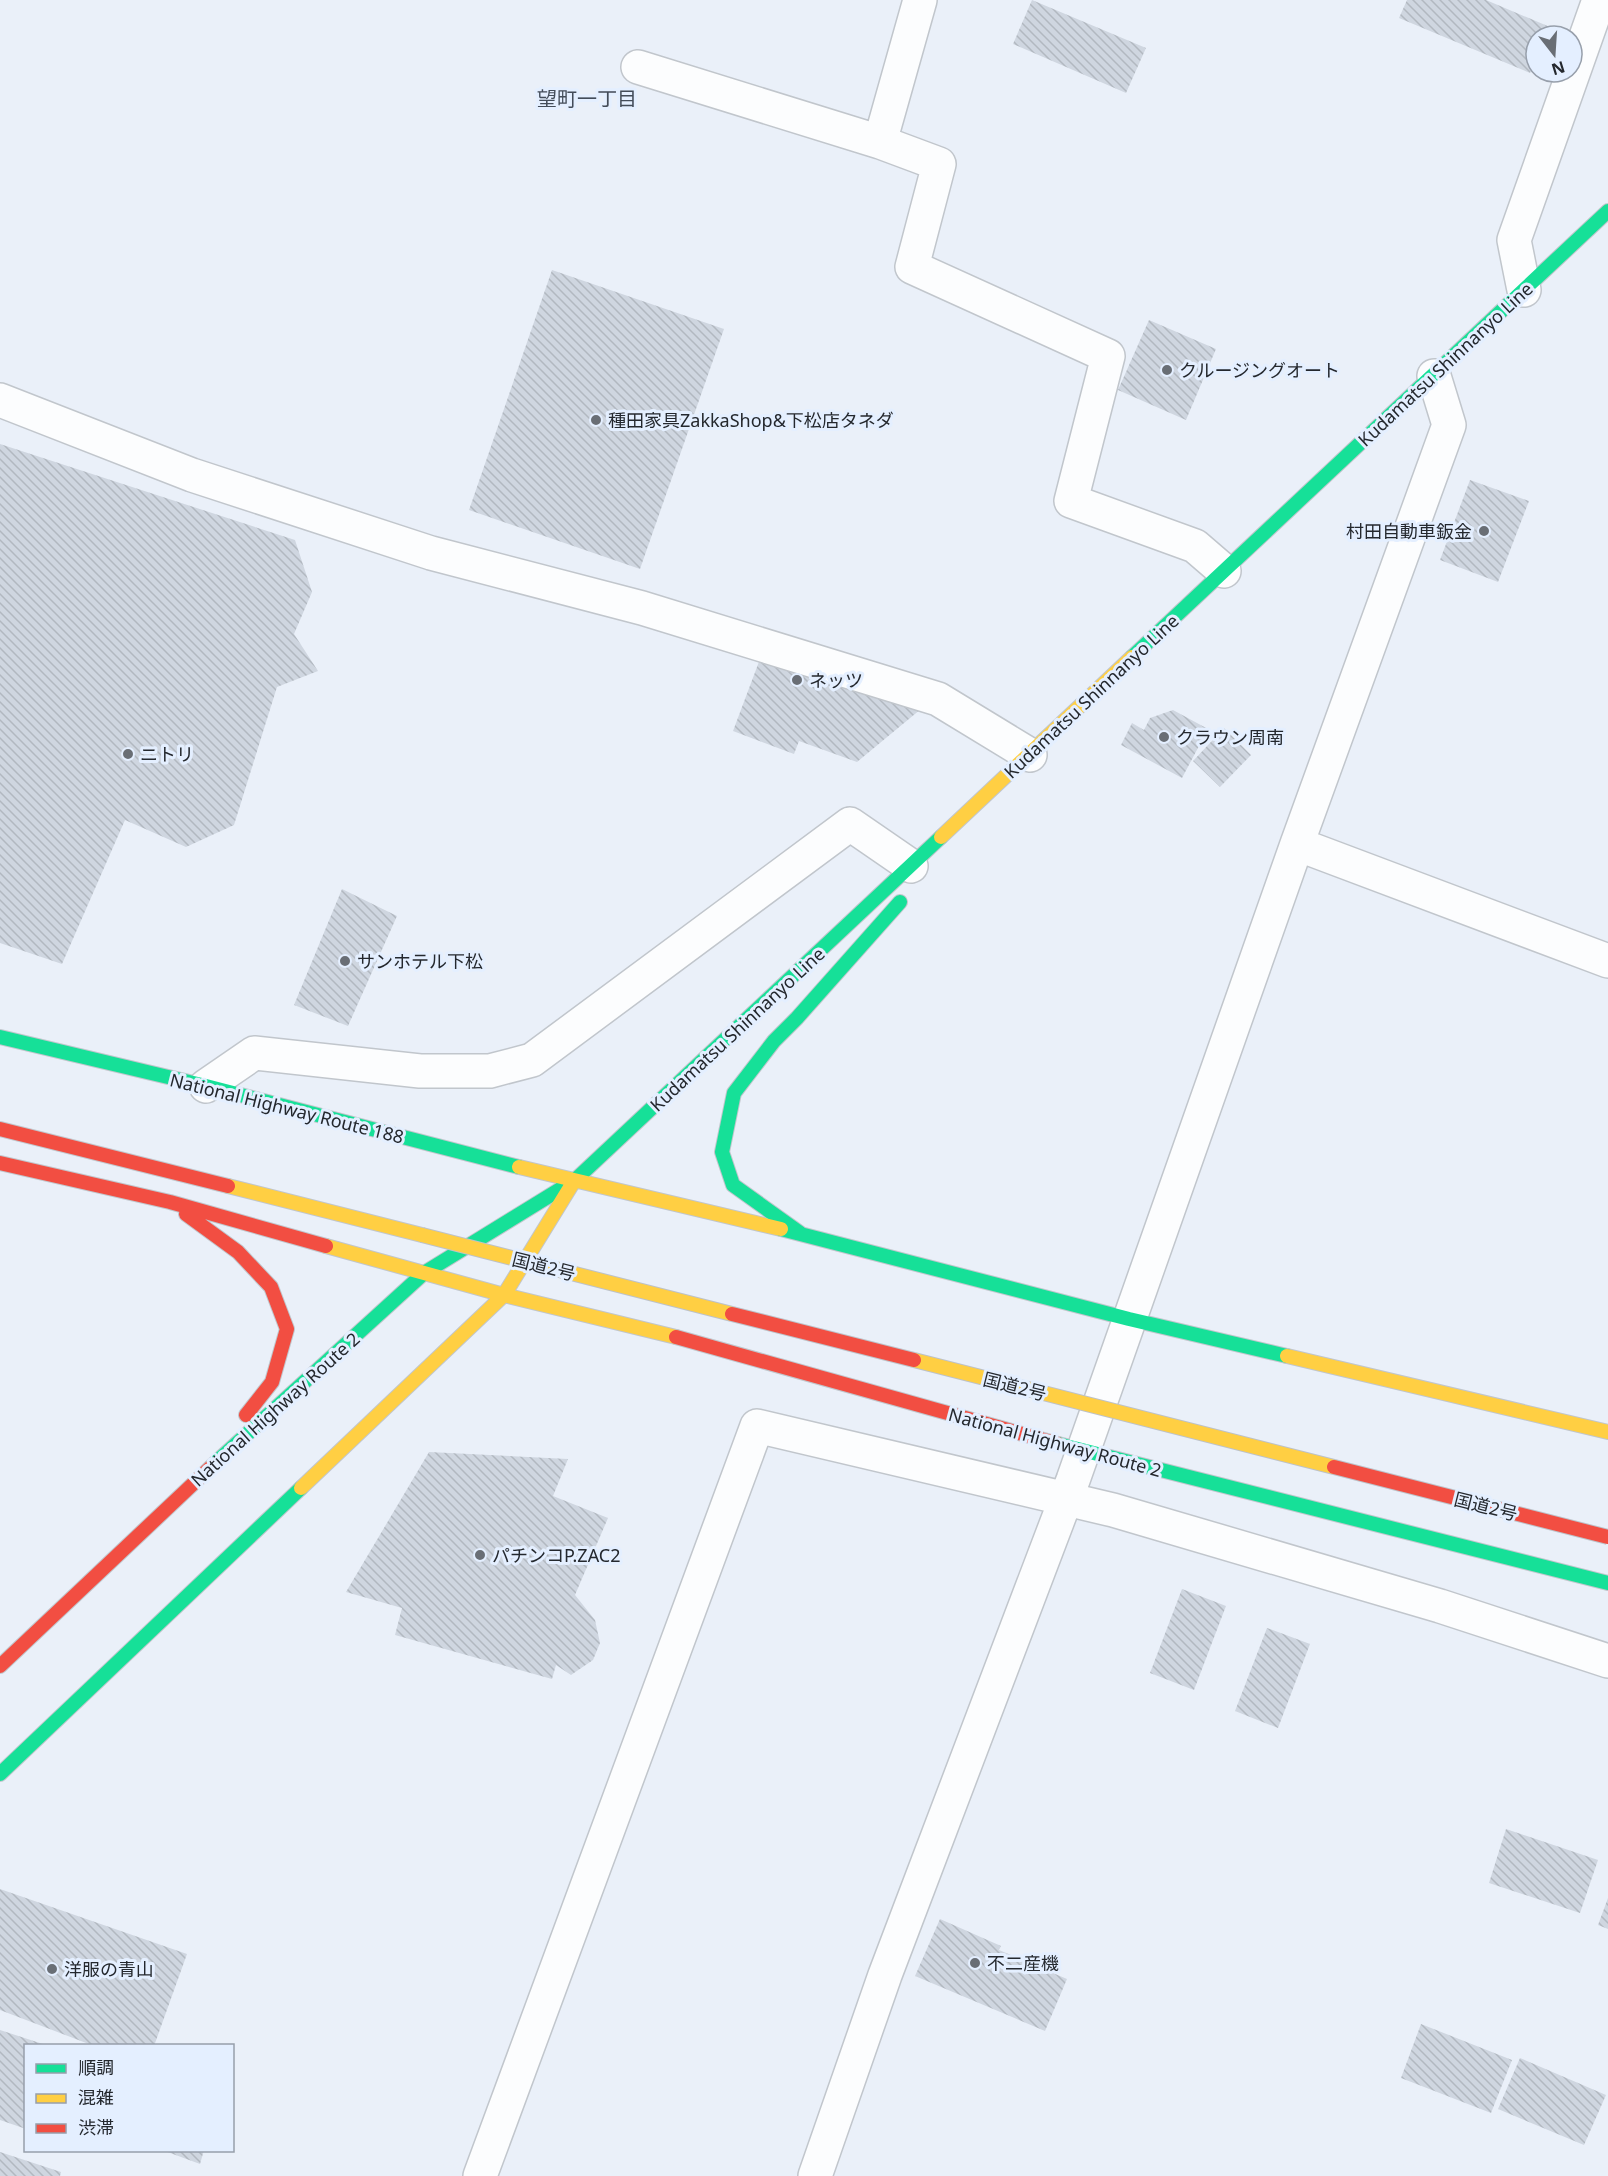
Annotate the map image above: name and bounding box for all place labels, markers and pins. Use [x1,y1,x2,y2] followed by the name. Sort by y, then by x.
[1179,358,1340,382] place label: クルージングオート
[1160,363,1174,377] marker: クルージングオート
[608,408,894,432] place label: 種田家具ZakkaShop&下松店タネダ
[589,413,603,427] marker: 種田家具ZakkaShop&下松店タネダ
[1346,519,1472,543] place label: 村田自動車鈑金
[1477,524,1491,538] marker: 村田自動車鈑金
[809,668,863,692] place label: ネッツ
[790,673,804,687] marker: ネッツ
[1176,725,1284,749] place label: クラウン周南
[1157,730,1171,744] marker: クラウン周南
[140,742,194,766] place label: ニトリ
[121,747,135,761] marker: ニトリ
[357,949,483,973] place label: サンホテル下松
[338,954,352,968] marker: サンホテル下松
[492,1543,620,1567] place label: パチンコP.ZAC2
[473,1548,487,1562] marker: パチンコP.ZAC2
[987,1951,1059,1975] place label: 不二産機
[968,1956,982,1970] marker: 不二産機
[64,1957,154,1981] place label: 洋服の青山
[45,1962,59,1976] marker: 洋服の青山

